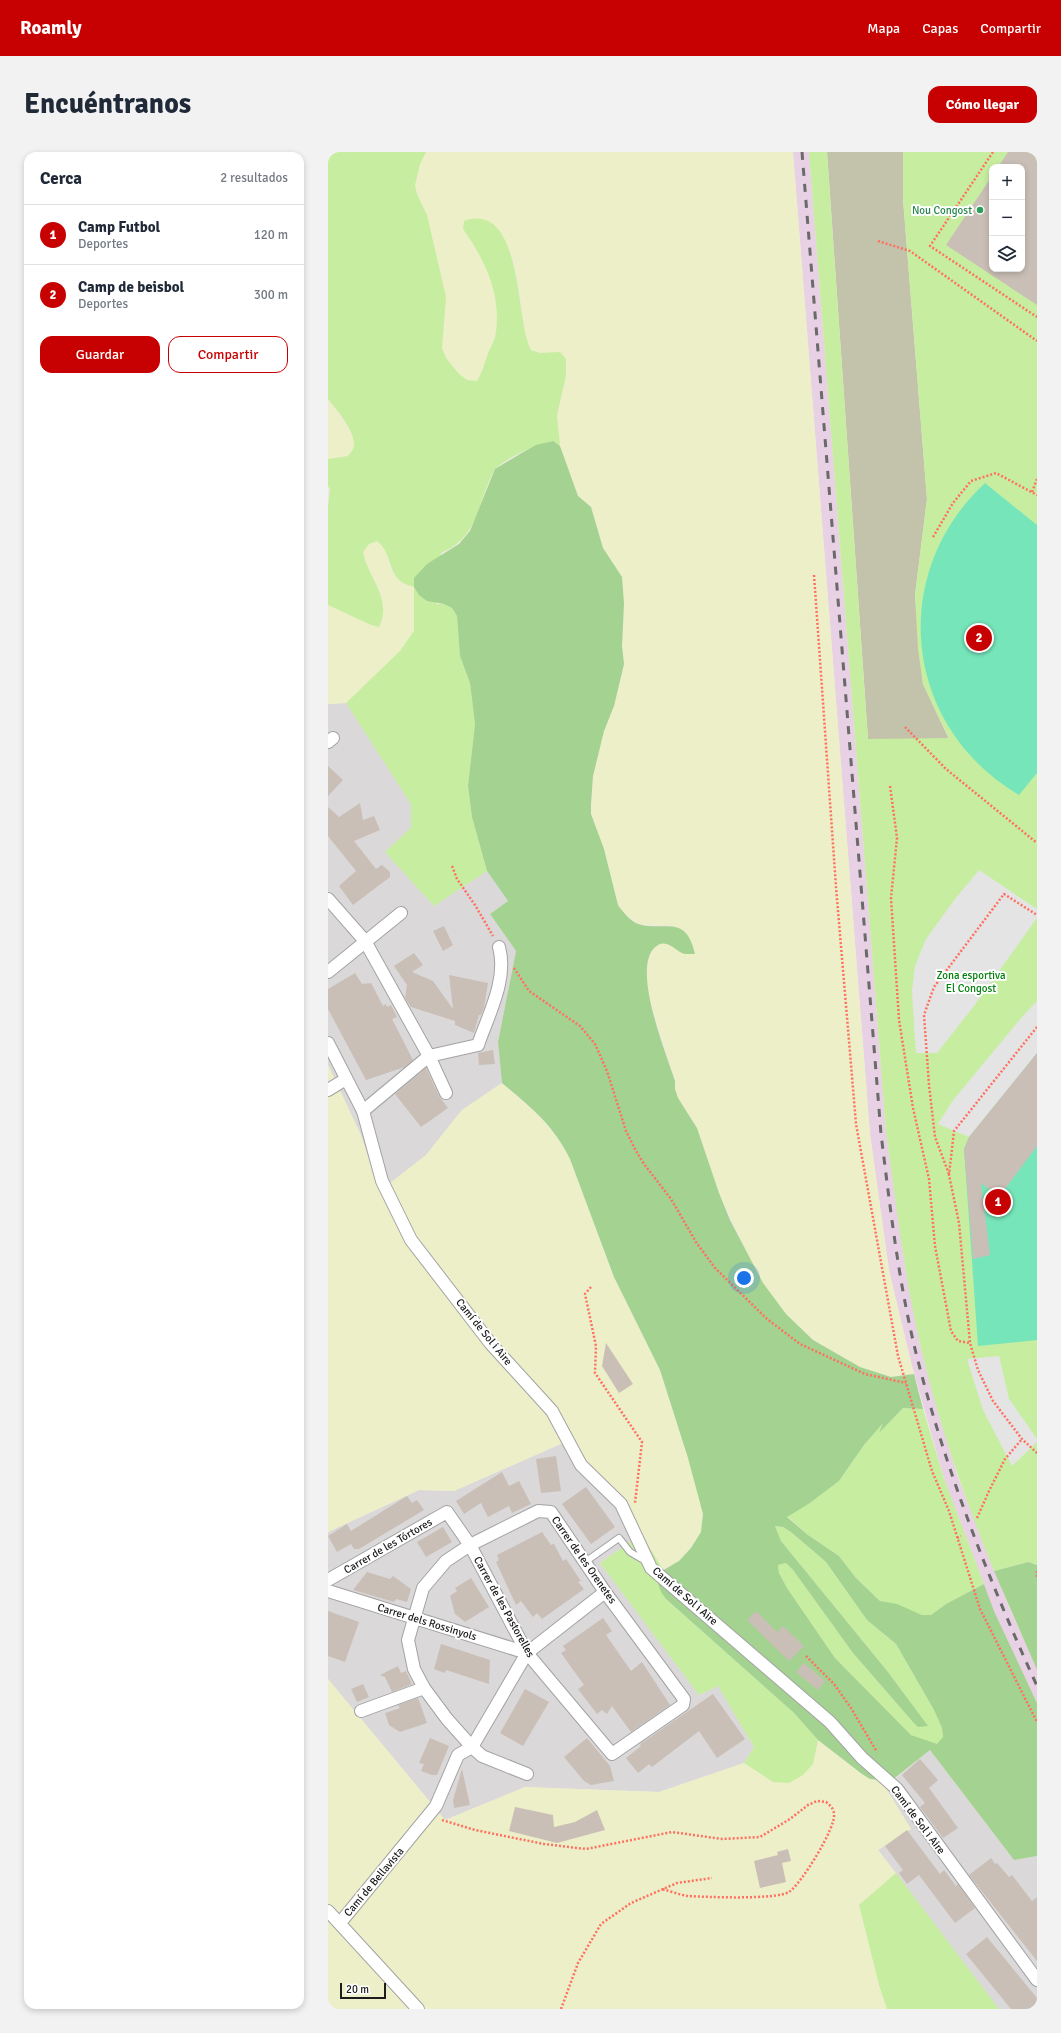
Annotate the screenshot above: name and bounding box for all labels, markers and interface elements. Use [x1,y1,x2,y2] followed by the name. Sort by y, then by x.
[20,16,82,40] text: Roamly
[867,20,900,37] text: Mapa
[922,20,958,37] text: Capas
[980,20,1041,37] text: Compartir
[928,86,1037,123] button: Cómo llegar
[24,87,191,121] text: Encuéntranos
[989,164,1025,272] map controls
[989,164,1025,200] button: +
[40,168,82,189] text: Cerca
[220,170,288,186] text: 2 resultados
[989,200,1025,236] button: −
[912,204,972,217] place label: Nou Congost
[975,205,985,215] marker: Nou Congost
[78,218,160,236] text: Camp Futbol
[49,227,57,243] text: 1
[254,227,288,243] text: 120 m
[78,236,128,252] text: Deportes
[989,236,1025,272] button: layers
[78,278,184,296] text: Camp de beisbol
[49,287,57,303] text: 2
[254,287,288,303] text: 300 m
[78,296,128,312] text: Deportes
[40,336,160,373] button: Guardar
[168,336,288,373] button: Compartir
[966,623,992,653] pin: 2
[936,969,1006,995] park label: Zona esportiva El Congost
[985,1187,1011,1217] pin: 1
[734,1268,754,1288] your location
[453,1296,515,1368] street label: Camí de Sol i Aire
[549,1514,619,1606] street label: Carrer de les Orenetes
[342,1515,435,1577] street label: Carrer de les Tórtores
[471,1554,537,1660] street label: Carrer de les Pastorelles
[650,1564,720,1628] street label: Camí de Sol i Aire
[376,1601,478,1643] street label: Carrer dels Rossinyols
[888,1783,948,1857] street label: Camí de Sol i Aire
[341,1845,407,1919] street label: Camí de Bellavista
[340,1981,386,2000] scale bar
[346,1983,369,1996] text: 20 m

